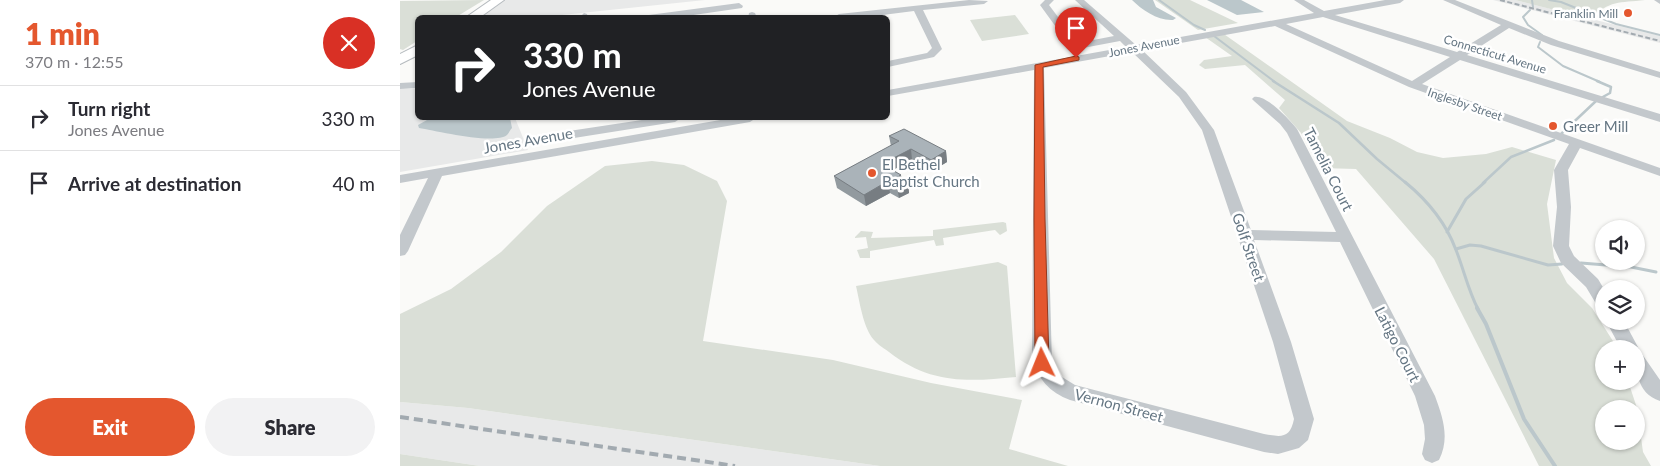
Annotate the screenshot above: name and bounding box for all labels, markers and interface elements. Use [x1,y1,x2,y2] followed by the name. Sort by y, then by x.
[1554,6,1618,21] place label: Franklin Mill
[1055,7,1097,58] pin
[1622,7,1634,19] marker: Franklin Mill
[1062,14,1090,42] icon: arrive
[25,15,100,51] text: 1 min
[323,17,375,69] button: close
[1442,31,1548,77] street label: Connecticut Avenue
[1107,32,1181,60] street label: Jones Avenue
[523,33,622,75] text: 330 m
[440,35,505,100] icon: right
[25,52,124,71] text: 370 m · 12:55
[523,75,656,102] text: Jones Avenue
[1426,84,1505,124] street label: Inglesby Street
[68,97,150,120] text: Turn right
[25,104,53,132] icon: right
[321,107,375,130] text: 330 m
[1563,117,1628,135] place label: Greer Mill
[68,120,164,139] text: Jones Avenue
[1547,120,1559,132] marker: Greer Mill
[482,123,574,157] street label: Jones Avenue
[1300,124,1358,214] street label: Tamelia Court
[882,155,980,190] place label: El Bethel Baptist Church
[866,167,878,179] marker: El Bethel Baptist Church
[25,169,53,197] icon: arrive
[68,172,241,195] text: Arrive at destination
[332,172,375,195] text: 40 m
[1229,210,1269,284] street label: Golf Street
[1595,220,1645,450] map controls
[1595,220,1645,270] button: sound
[1595,280,1645,330] button: layers
[1371,303,1425,385] street label: Latigo Court
[1015,336,1067,388] position arrow
[1595,340,1645,390] button: +
[1073,385,1166,426] street label: Vernon Street
[25,398,195,456] button: Exit
[205,398,375,456] button: Share
[1595,400,1645,450] button: −

